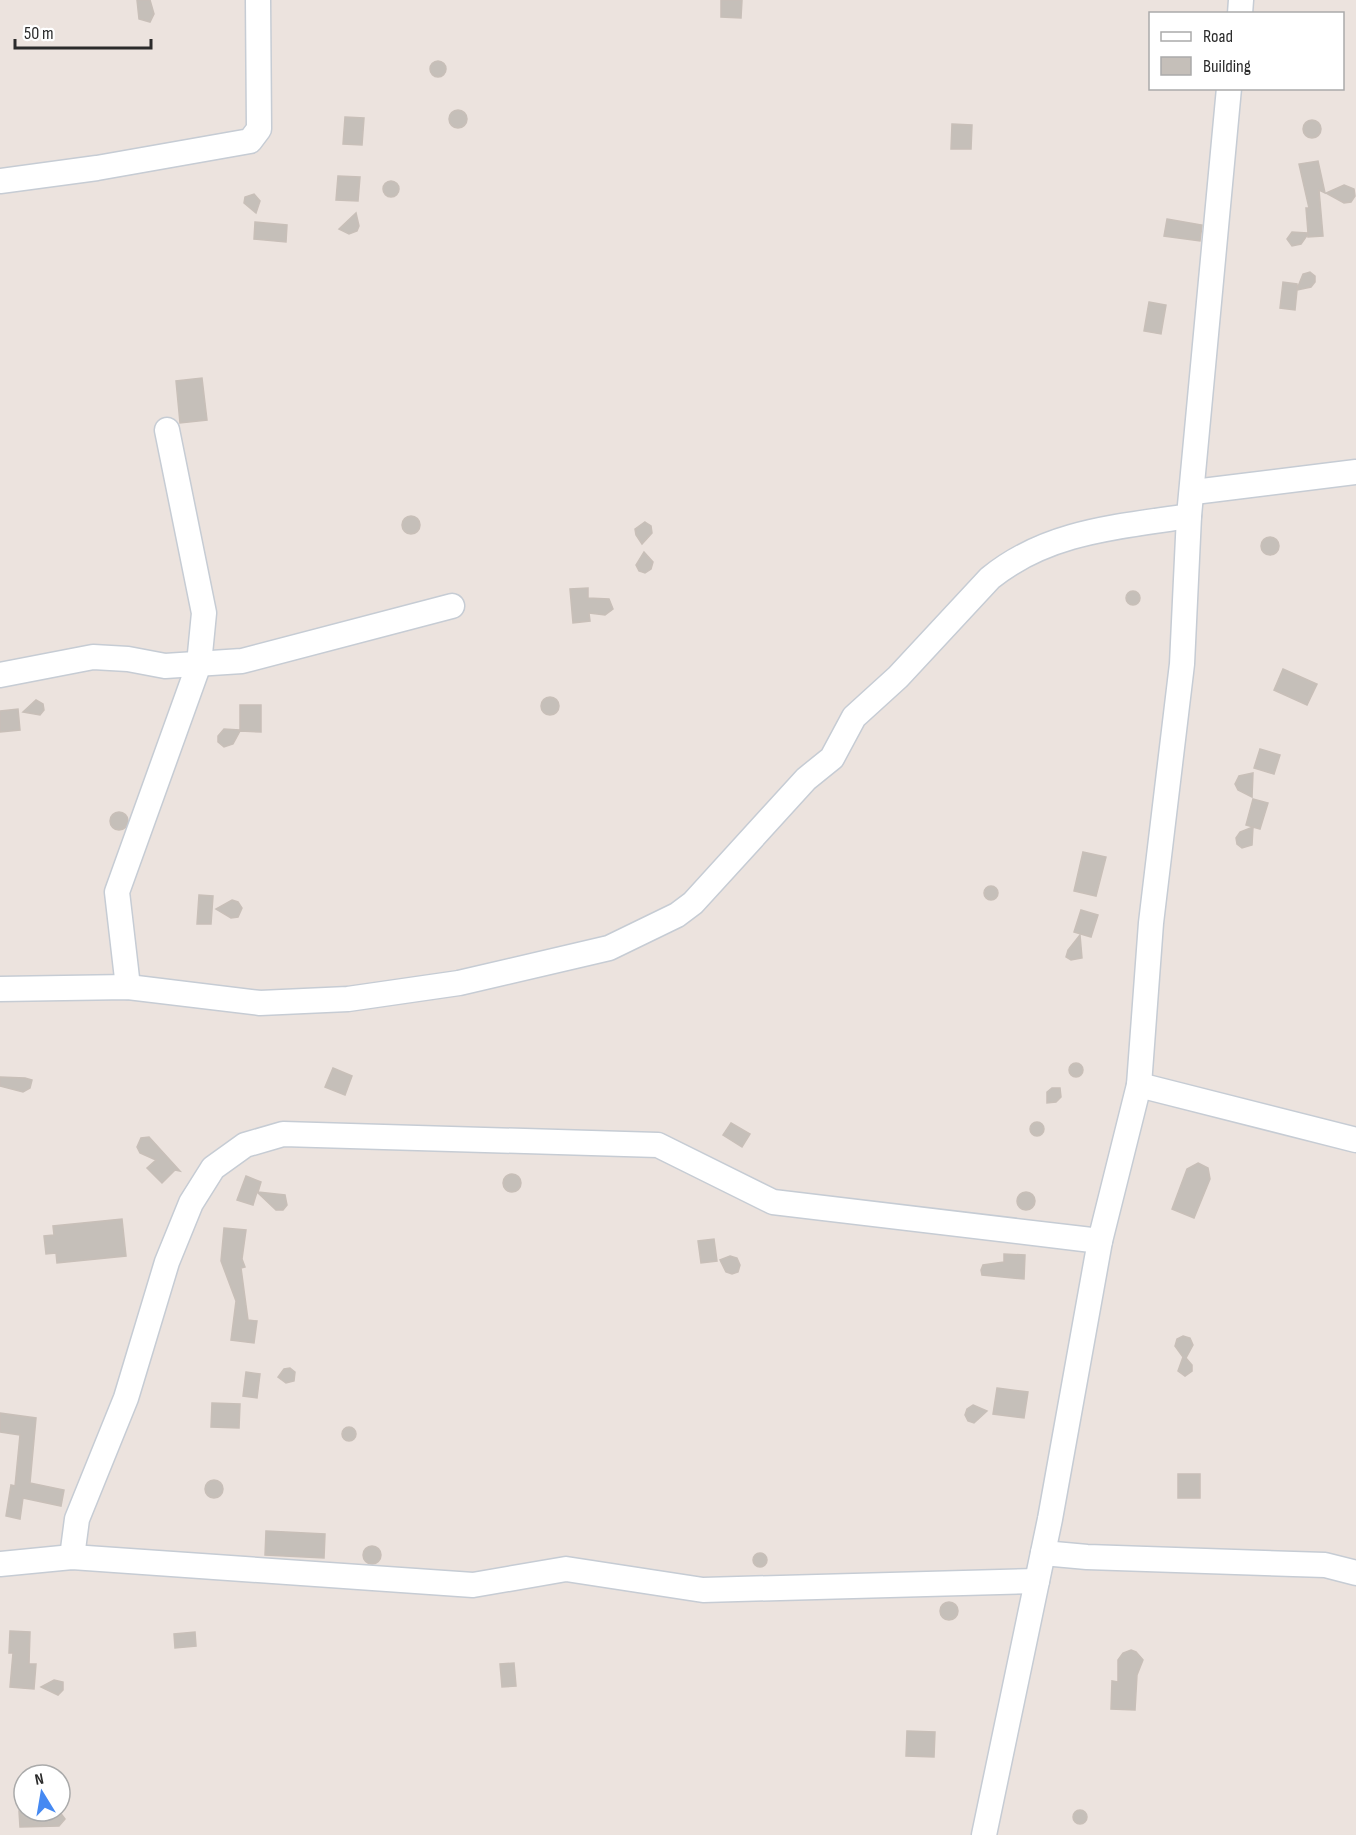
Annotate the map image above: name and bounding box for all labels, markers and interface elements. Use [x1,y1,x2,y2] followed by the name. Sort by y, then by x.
[15,12,152,50] scale bar
[1149,12,1344,90] legend
[24,23,54,44] text: 50 m
[1203,26,1233,47] text: Road
[1203,56,1251,77] text: Building
[12,1763,72,1823] north arrow
[33,1770,45,1790] text: N

